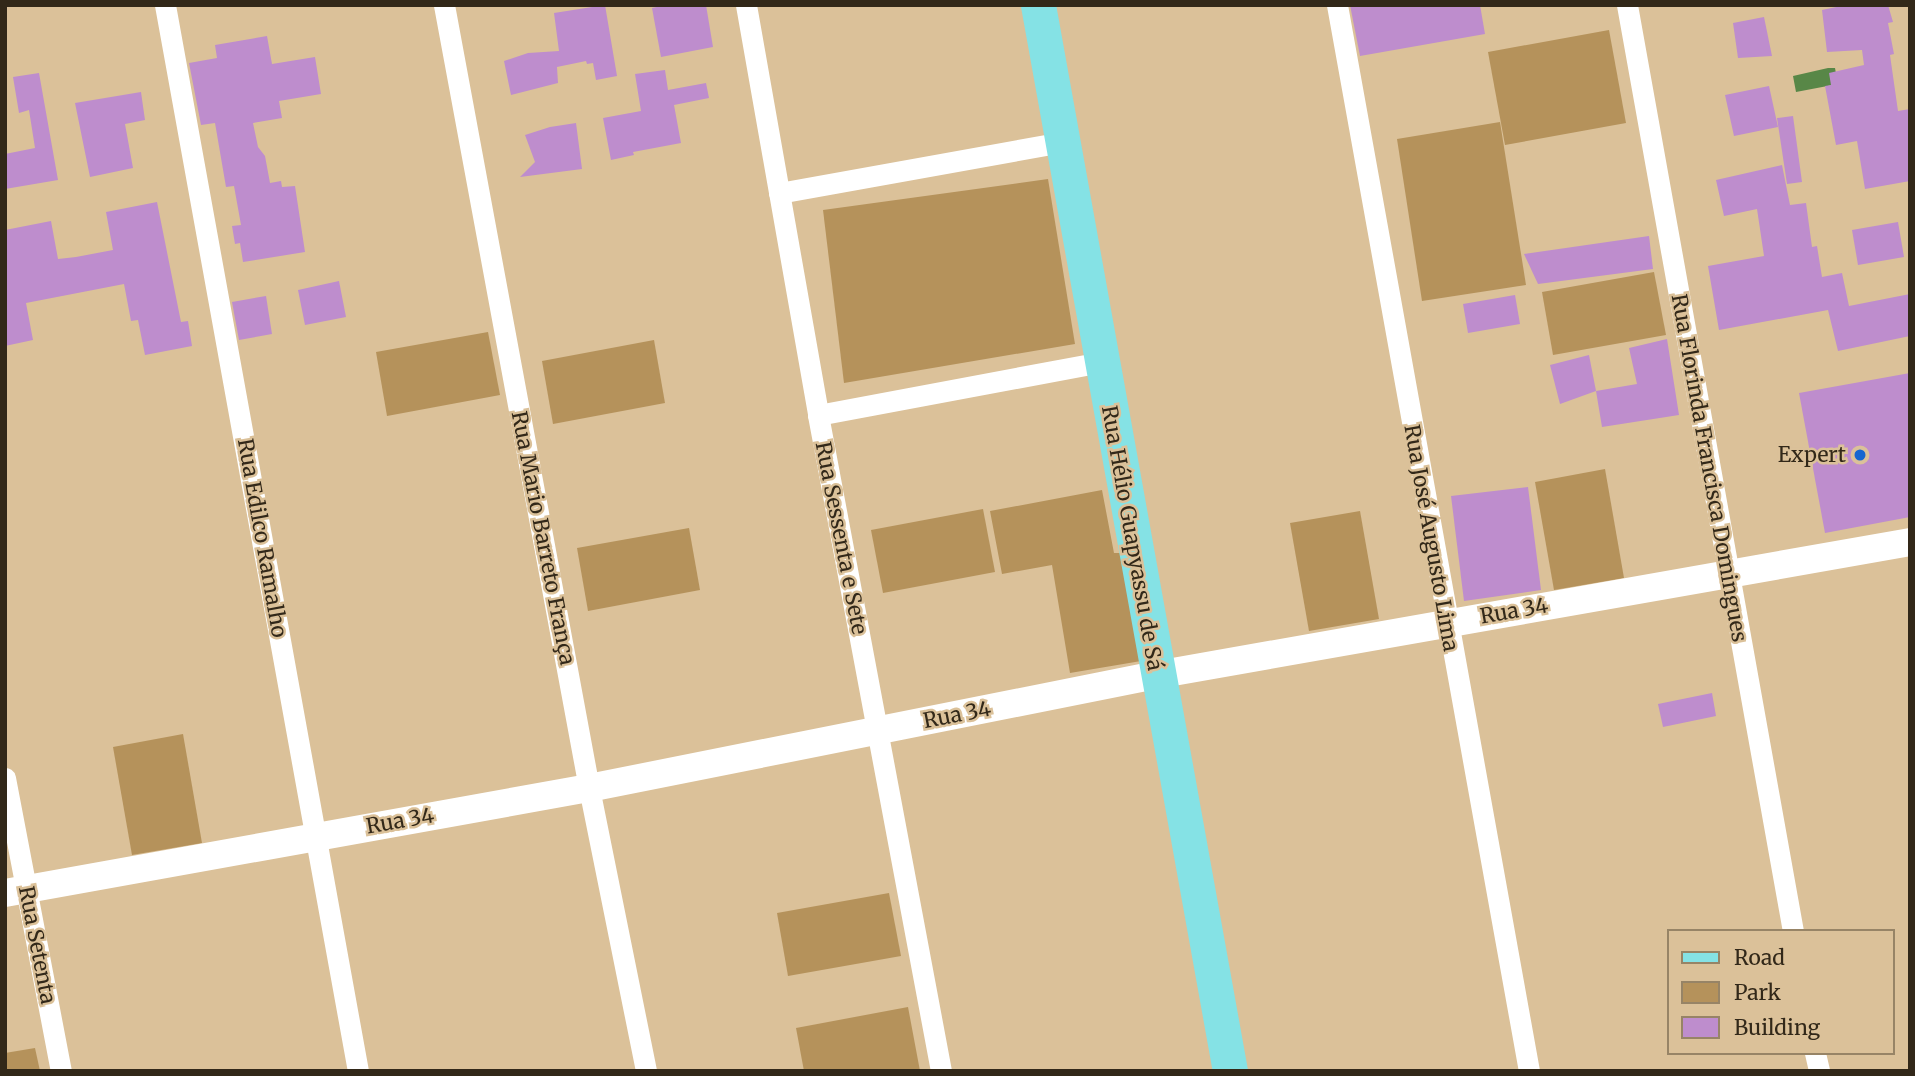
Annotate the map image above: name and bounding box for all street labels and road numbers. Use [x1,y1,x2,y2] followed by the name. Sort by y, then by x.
[1666,292,1752,644] street label: Rua Florinda Francisca Domingues
[1096,404,1168,672] street label: Rua Hélio Guapyassu de Sá
[506,409,580,667] street label: Rua Mario Barreto França
[1399,423,1463,653] street label: Rua José Augusto Lima
[232,437,292,639] street label: Rua Edilco Ramalho
[810,439,872,637] street label: Rua Sessenta e Sete
[1478,593,1550,629] street label: Rua 34
[921,696,993,734] street label: Rua 34
[364,803,436,839] street label: Rua 34
[13,884,61,1006] street label: Rua Setenta

